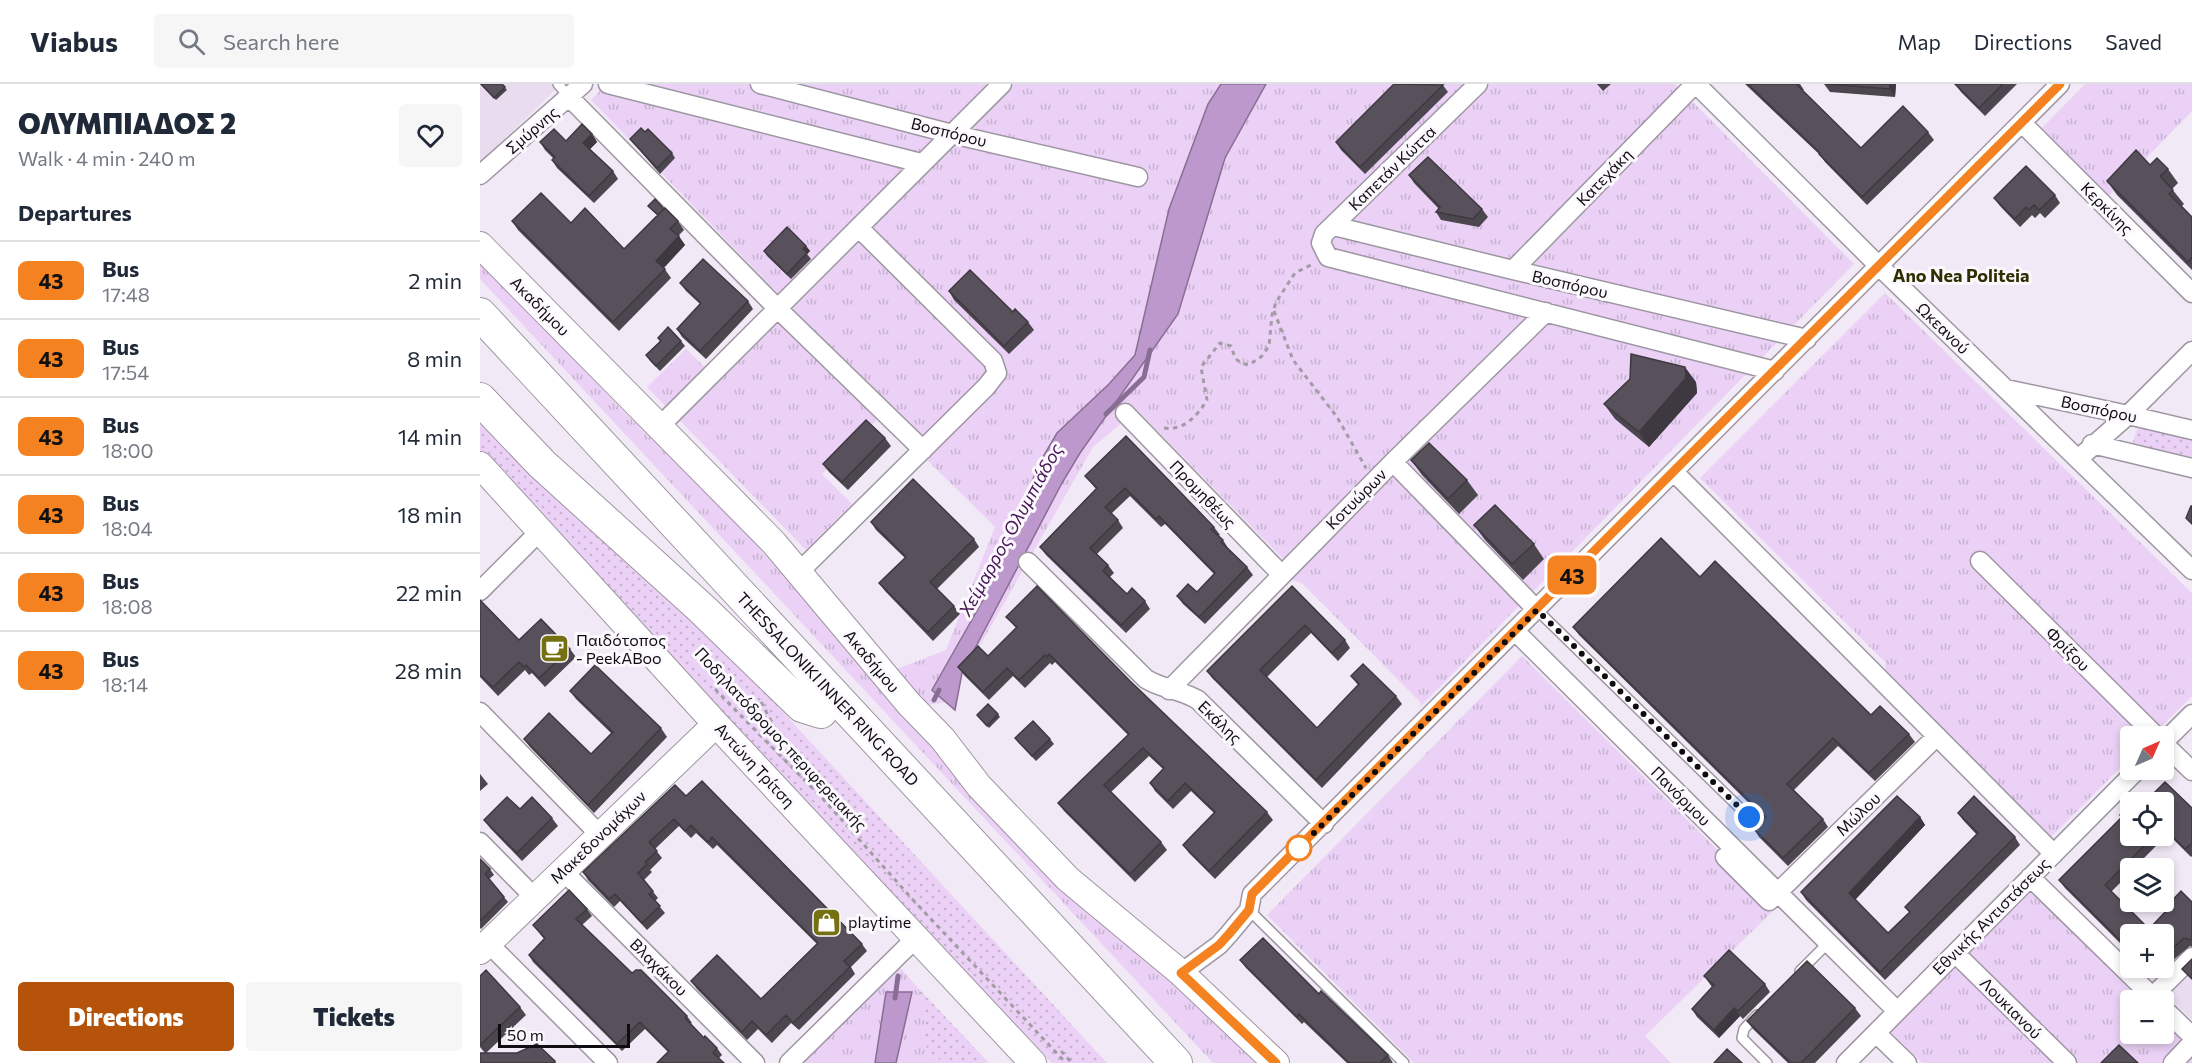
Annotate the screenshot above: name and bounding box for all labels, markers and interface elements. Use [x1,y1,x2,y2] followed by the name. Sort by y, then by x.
[154,14,574,68] search box
[30,24,118,58] text: Viabus
[175,25,208,58] icon: search
[223,28,339,55] text: Search here
[1898,29,1941,54] text: Map
[1974,29,2072,54] text: Directions
[2105,29,2162,54] text: Saved
[502,102,562,157] street label: Σμύρνης
[399,104,462,167] button: heart
[18,106,236,140] text: ΟΛΥΜΠΙΑΔΟΣ 2
[909,113,989,150] street label: Βοσπόρου
[1344,121,1439,214] street label: Καπετάν Κώττα
[1572,144,1635,209] street label: Κατεχάκη
[18,146,195,170] text: Walk · 4 min · 240 m
[2077,178,2137,238] street label: Κερκίνης
[18,199,132,226] text: Departures
[102,255,139,282] text: Bus
[1892,264,2030,286] district label: Ano Nea Politeia
[1530,266,1610,301] street label: Βοσπόρου
[408,267,462,294] text: 2 min
[38,268,64,293] text: 43
[507,272,574,339] street label: Ακαδήμου
[102,282,150,306] text: 17:48
[1913,298,1974,357] street label: Ωκεανού
[102,333,139,360] text: Bus
[407,345,462,372] text: 8 min
[38,346,64,371] text: 43
[102,360,149,384] text: 17:54
[2059,391,2139,426] street label: Βοσπόρου
[102,411,139,438] text: Bus
[398,423,462,450] text: 14 min
[38,424,64,449] text: 43
[102,438,154,462] text: 18:00
[953,439,1067,621] water label: Χείμαρρος Ολυμπιάδος
[1166,456,1240,532] street label: Προμηθέως
[1321,464,1390,533] street label: Κοτυώρων
[102,489,139,516] text: Bus
[398,501,462,528] text: 18 min
[38,502,64,527] text: 43
[102,516,152,540] text: 18:04
[1545,556,1599,594] line badge: 43
[1559,563,1585,588] text: 43
[102,567,139,594] text: Bus
[396,579,462,606] text: 22 min
[38,580,64,605] text: 43
[733,588,923,790] street label: THESSALONIKI INNER RING ROAD
[102,594,153,618] text: 18:08
[2043,623,2094,674] street label: Φρίξου
[841,626,904,696] street label: Ακαδήμου
[576,630,666,667] place label: Παιδότοπος - PeekABoo
[539,633,571,665] cafe icon: Παιδότοπος - PeekABoo
[691,643,871,834] street label: Ποδηλατόδρομος περιφερειακής
[102,645,139,672] text: Bus
[395,657,462,684] text: 28 min
[38,658,64,683] text: 43
[102,672,148,696] text: 18:14
[1195,696,1246,747] street label: Εκάλης
[711,719,799,811] street label: Αντώνη Τρίτση
[2120,726,2174,780] north arrow
[2120,726,2174,1044] map controls
[1648,762,1715,829] street label: Πανόρμου
[546,786,649,887] street label: Μακεδονομάχων
[1832,788,1884,839] street label: Μώλου
[2120,792,2174,846] button: locate
[1734,802,1764,832] your location
[1286,835,1312,861] unlabelled marker
[1928,853,2053,978] street label: Εθνικής Αντιστάσεως
[2120,858,2174,912] button: layers
[811,906,843,938] shop icon: playtime
[848,912,911,931] place label: playtime
[2120,924,2174,978] button: +
[627,934,692,999] street label: Βλαχάκου
[1977,973,2046,1042] street label: Λουκιανού
[18,982,234,1051] button: Directions
[246,982,462,1051] button: Tickets
[2120,990,2174,1044] button: −
[498,1021,630,1048] scale bar
[507,1025,544,1044] text: 50 m

